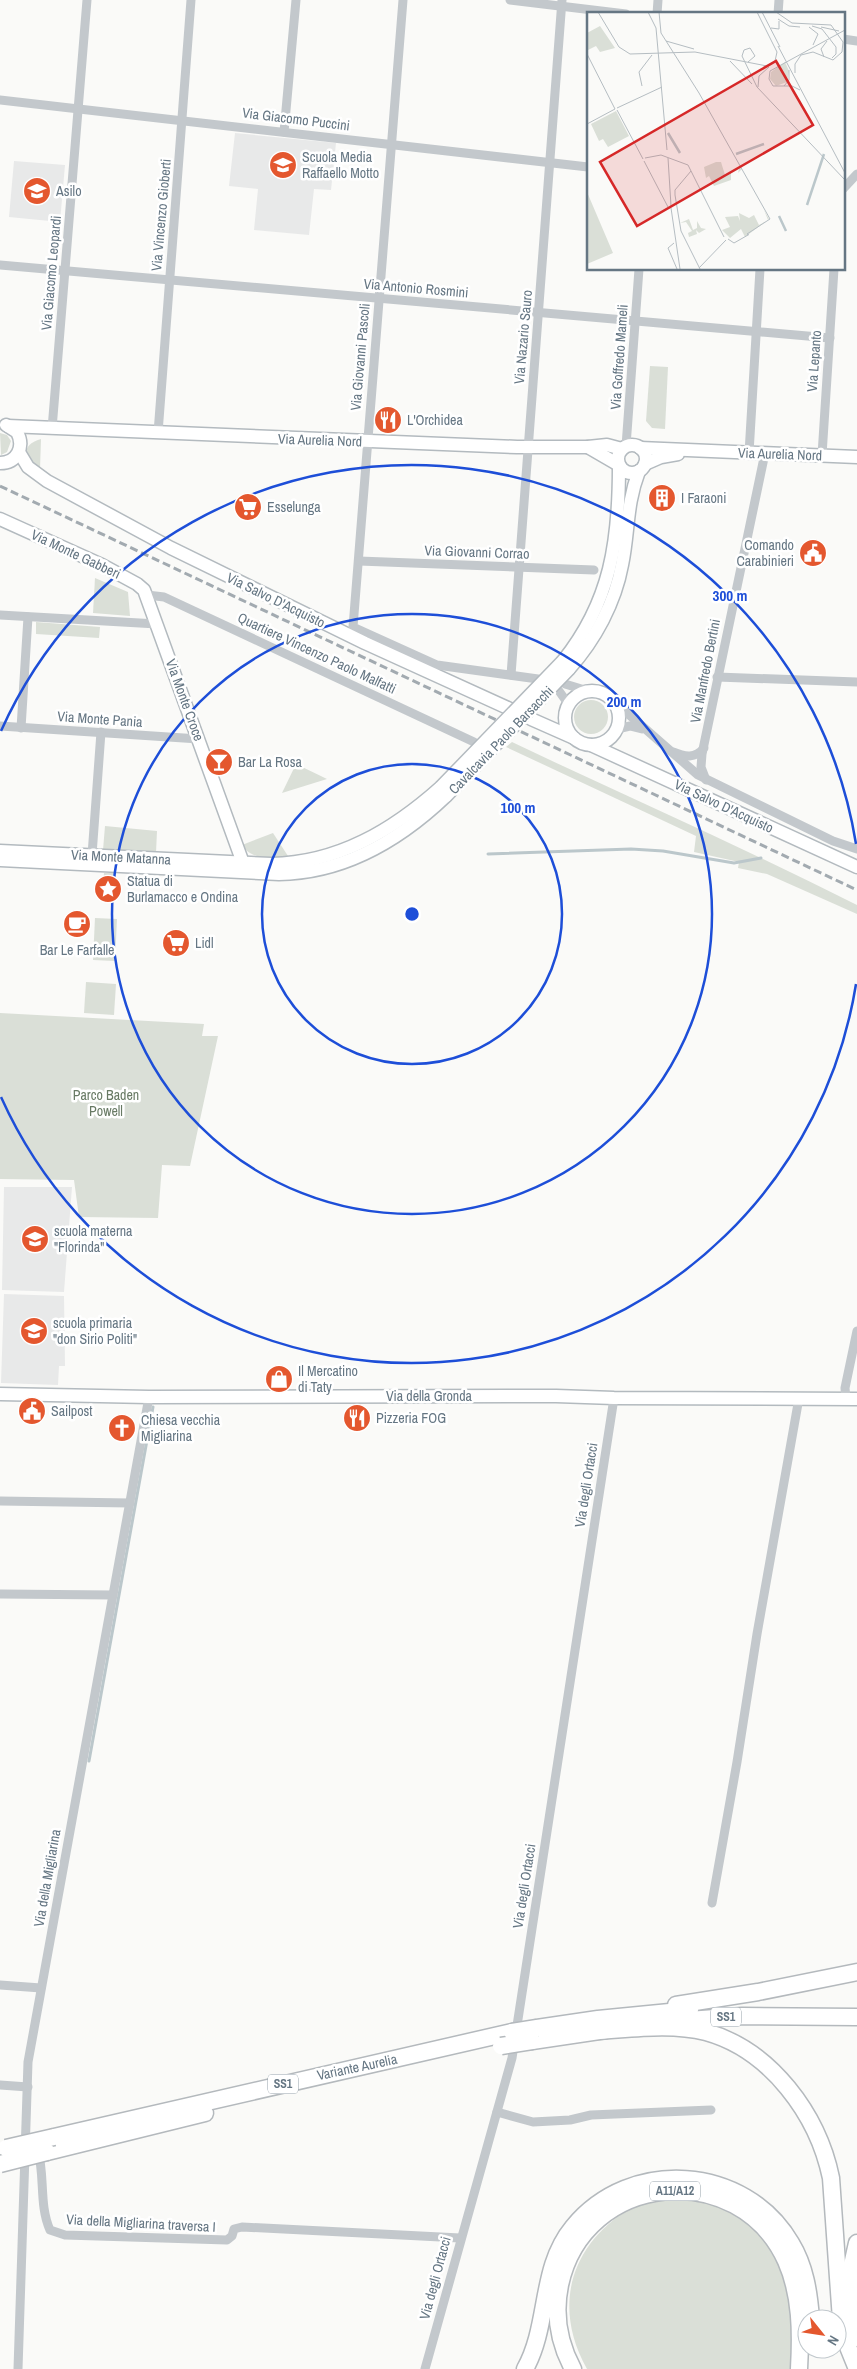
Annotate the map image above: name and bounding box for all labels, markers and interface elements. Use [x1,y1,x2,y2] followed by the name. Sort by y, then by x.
[587,12,844,270] inset map
[241,103,351,135] street label: Via Giacomo Puccini
[302,148,379,182] place label: Scuola Media Raffaello Motto
[268,150,298,180] school or university icon: Scuola Media Raffaello Motto
[147,158,175,272] street label: Via Vincenzo Gioberti
[22,176,52,206] school or university icon: Asilo
[55,182,82,200] place label: Asilo
[37,215,65,331] street label: Via Giacomo Leopardi
[363,274,469,302] street label: Via Antonio Rosmini
[510,289,536,385] street label: Via Nazario Sauro
[346,303,374,411] street label: Via Giovanni Pascoli
[606,304,632,410] street label: Via Goffredo Mameli
[803,330,825,392] street label: Via Lepanto
[373,405,403,435] restaurant icon: L'Orchidea
[407,411,463,429] place label: L'Orchidea
[278,430,362,450] street label: Via Aurelia Nord
[738,444,822,464] street label: Via Aurelia Nord
[647,483,677,513] building icon: I Faraoni
[681,489,726,507] place label: I Faraoni
[233,492,263,522] supermarket icon: Esselunga
[267,498,321,516] place label: Esselunga
[28,525,124,583] street label: Via Monte Gabberi
[737,536,794,570] place label: Comando Carabinieri
[798,538,828,568] public building icon: Comando Carabinieri
[424,541,530,563] street label: Via Giovanni Corrao
[224,568,328,632] street label: Via Salvo D'Acquisto
[713,585,747,606] text: 300 m
[235,608,399,698] street label: Quartiere Vincenzo Paolo Malfatti
[686,617,724,725] street label: Via Manfredo Bertini
[162,657,208,743] street label: Via Monte Croce
[445,682,557,798] street label: Cavalcavia Paolo Barsacchi
[607,691,641,712] text: 200 m
[57,707,144,731] street label: Via Monte Pania
[204,747,234,777] bar icon: Bar La Rosa
[238,753,302,771] place label: Bar La Rosa
[672,775,776,837] street label: Via Salvo D'Acquisto
[501,797,535,818] text: 100 m
[71,845,172,869] street label: Via Monte Matanna
[127,872,239,906] place label: Statua di Burlamacco e Ondina
[93,874,123,904] place icon: Statua di Burlamacco e Ondina
[403,905,421,923] centre of rings
[62,909,92,939] cafe icon: Bar Le Farfalle
[161,928,191,958] supermarket icon: Lidl
[195,934,214,952] place label: Lidl
[40,941,114,959] place label: Bar Le Farfalle
[73,1086,139,1120] park label: Parco Baden Powell
[54,1222,133,1256] place label: scuola materna "Florinda"
[20,1224,50,1254] school or university icon: scuola materna "Florinda"
[53,1314,137,1348] place label: scuola primaria "don Sirio Politi"
[19,1316,49,1346] school or university icon: scuola primaria "don Sirio Politi"
[298,1362,358,1396] place label: Il Mercatino di Taty
[264,1364,294,1394] shop icon: Il Mercatino di Taty
[386,1387,473,1405] street label: Via della Gronda
[17,1396,47,1426] public building icon: Sailpost
[51,1402,92,1420] place label: Sailpost
[342,1403,372,1433] restaurant icon: Pizzeria FOG
[376,1409,446,1427] place label: Pizzeria FOG
[141,1411,221,1445] place label: Chiesa vecchia Migliarina
[107,1413,137,1443] church icon: Chiesa vecchia Migliarina
[570,1441,602,1529] street label: Via degli Ortacci
[30,1827,65,1928] street label: Via della Migliarina
[508,1842,540,1930] street label: Via degli Ortacci
[711,2008,741,2026] road number: SS1
[315,2050,399,2084] street label: Variante Aurelia
[268,2074,298,2094] road number: SS1
[650,2182,700,2200] road number: A11/A12
[66,2210,216,2236] street label: Via della Migliarina traversa I
[415,2234,455,2322] street label: Via degli Ortacci
[797,2309,847,2359] north arrow
[823,2332,843,2349] text: N

